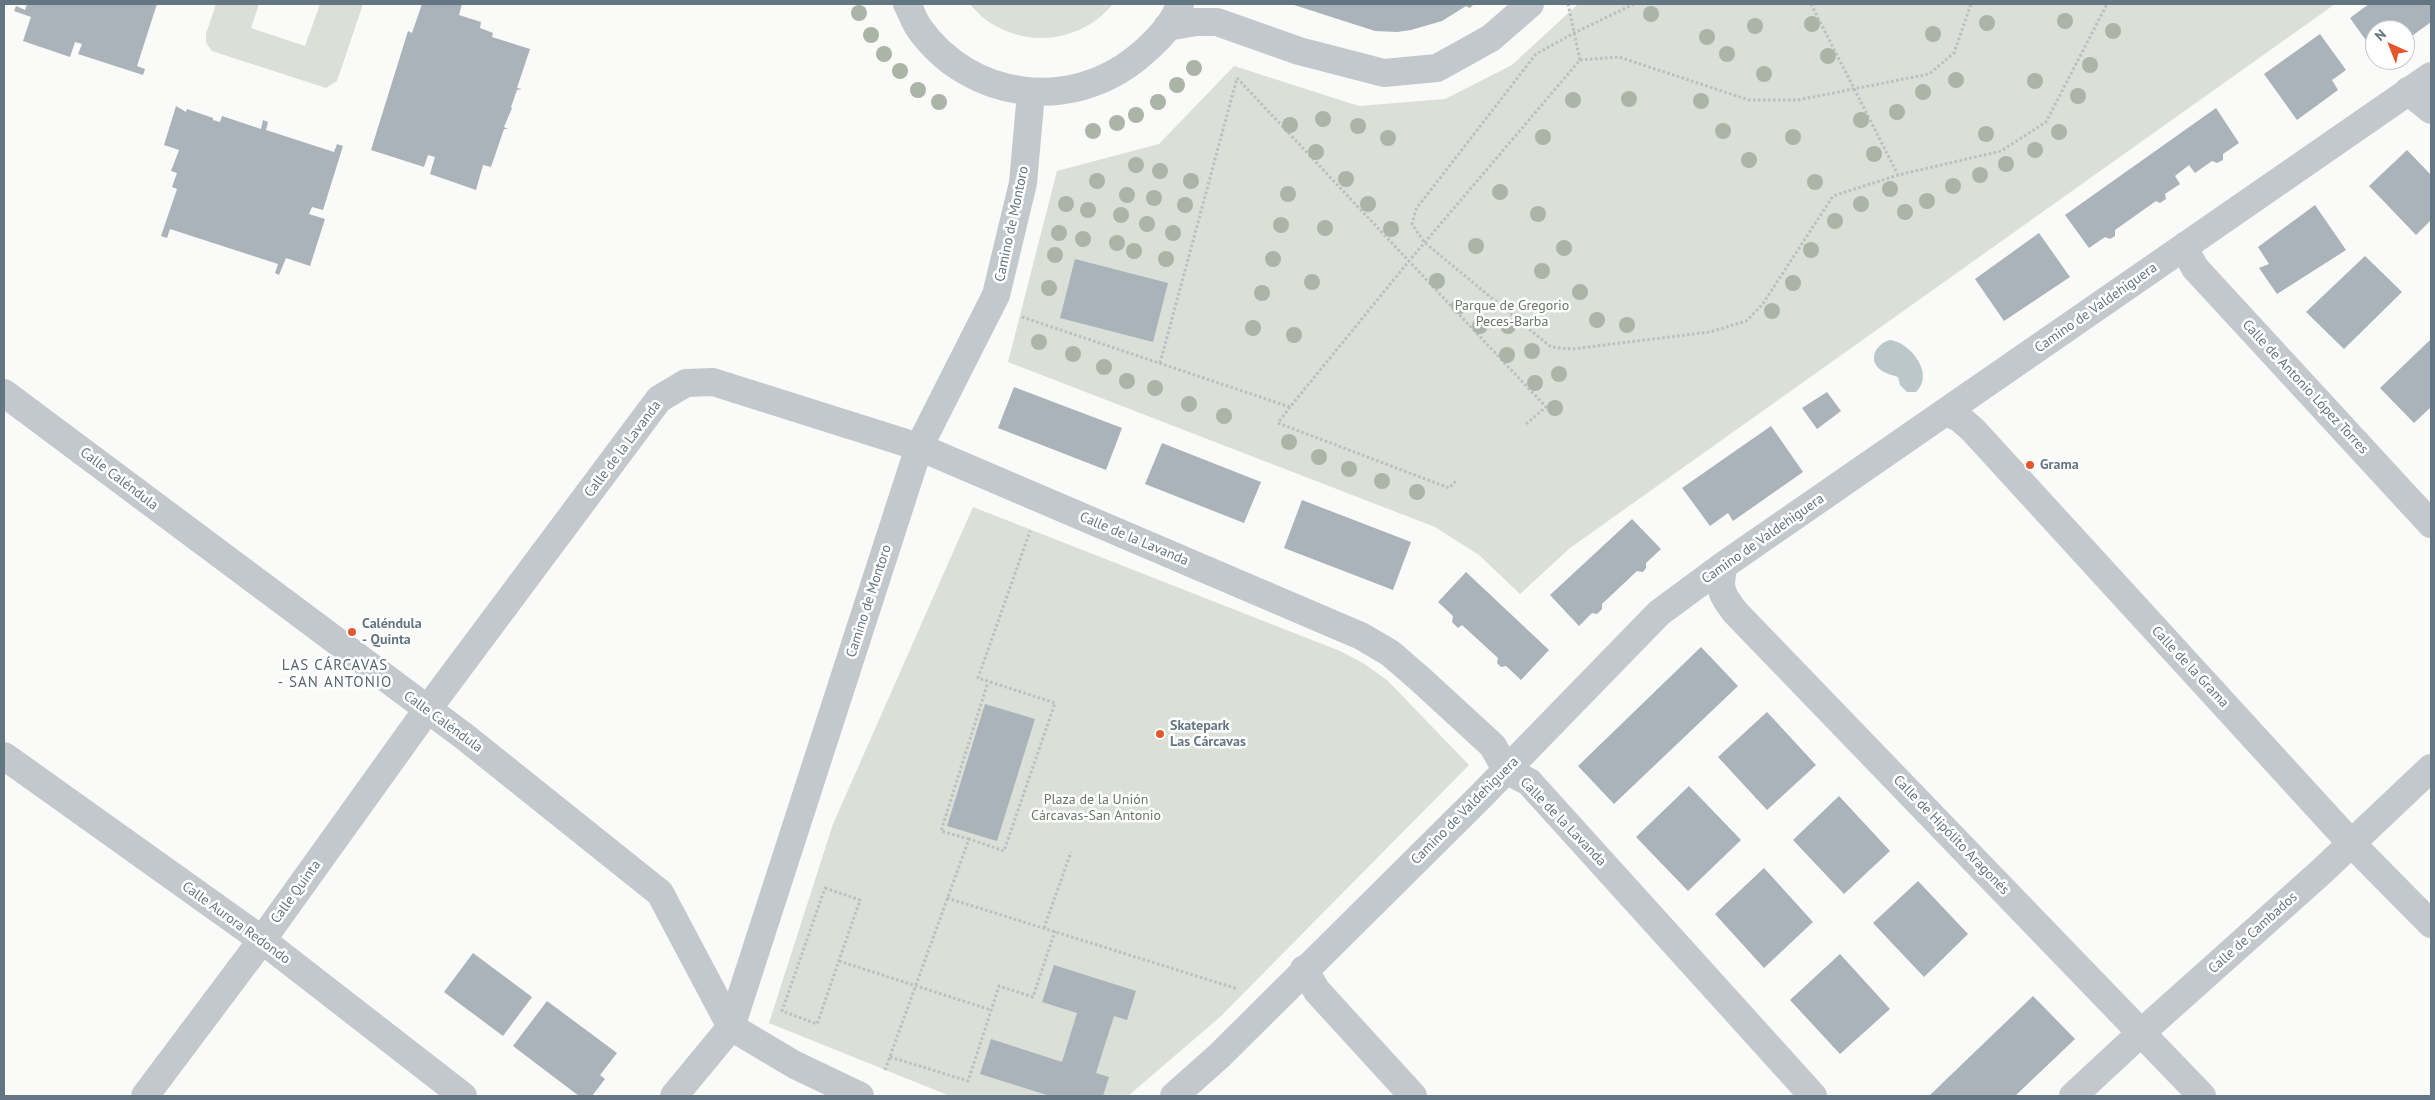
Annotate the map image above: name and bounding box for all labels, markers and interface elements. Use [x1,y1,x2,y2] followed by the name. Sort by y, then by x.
[2365,20,2415,70] north arrow
[2371,25,2390,45] text: N
[992,165,1032,283] street label: Camino de Montoro
[2032,259,2160,357] street label: Camino de Valdehiguera
[1455,298,1569,331] park label: Parque de Gregorio Peces-Barba
[2238,316,2372,458] street label: Calle de Antonio López Torres
[581,397,665,501] street label: Calle de la Lavanda
[77,444,161,514] street label: Calle Caléndula
[2040,457,2079,473] place label: Grama
[2024,459,2036,471] marker: Grama
[1699,490,1827,588] street label: Camino de Valdehiguera
[1077,508,1191,570] street label: Calle de la Lavanda
[843,542,895,660] street label: Camino de Montoro
[362,616,422,648] place label: Caléndula - Quinta
[2148,623,2232,711] street label: Calle de la Grama
[346,626,358,638] marker: Caléndula - Quinta
[276,657,394,692] district label: LAS CÁRCAVAS - SAN ANTONIO
[400,688,486,756] street label: Calle Caléndula
[1170,718,1246,750] place label: Skatepark Las Cárcavas
[1154,728,1166,740] marker: Skatepark Las Cárcavas
[1408,754,1522,868] street label: Camino de Valdehiguera
[1890,772,2012,898] street label: Calle de Hipólito Aragonés
[1516,774,1610,870] street label: Calle de la Lavanda
[1031,792,1161,824] park label: Plaza de la Unión Cárcavas-San Antonio
[267,857,325,927] street label: Calle Quinta
[179,878,293,968] street label: Calle Aurora Redondo
[2205,889,2301,977] street label: Calle de Cambados

